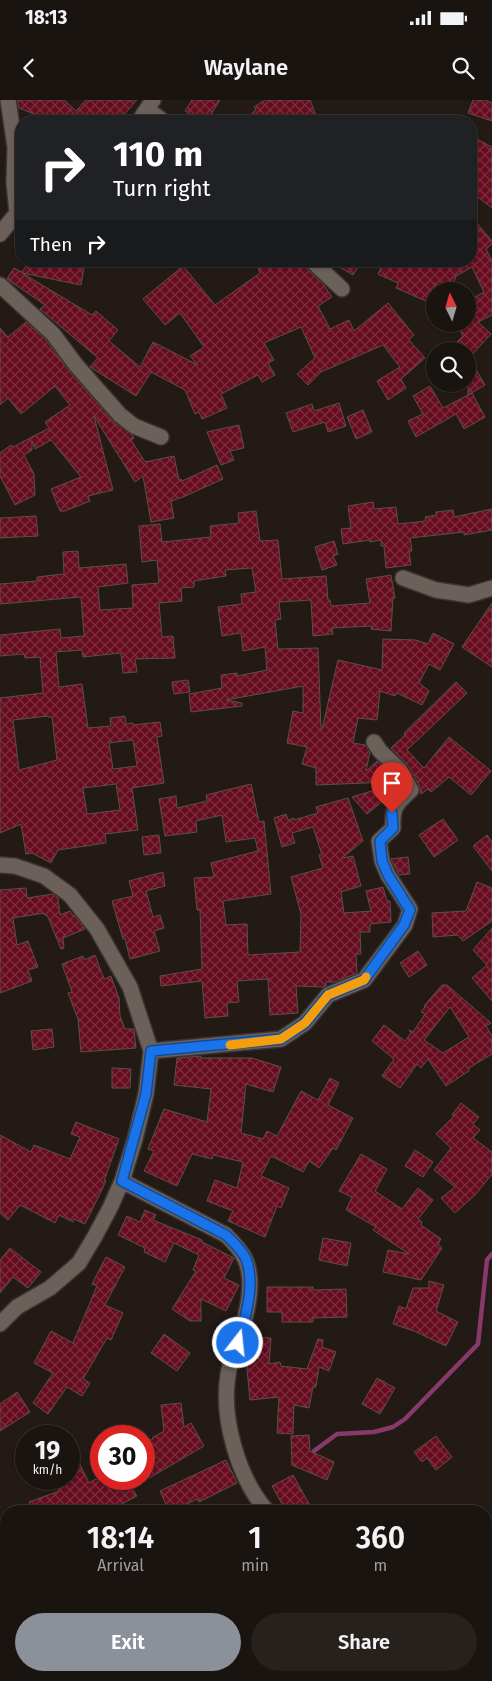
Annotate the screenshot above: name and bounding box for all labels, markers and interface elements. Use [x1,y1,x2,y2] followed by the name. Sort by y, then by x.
[25,6,67,29] text: 18:13
[15,54,43,82] icon: back
[204,54,288,81] text: Waylane
[449,54,477,82] icon: search
[113,133,203,175] text: 110 m
[30,135,95,200] icon: right
[113,175,210,202] text: Turn right
[82,230,110,258] icon: right
[30,233,72,256] text: Then
[426,282,476,332] north arrow
[426,282,476,392] map controls
[426,342,476,392] button: search
[371,762,413,813] pin
[378,769,406,797] icon: arrive
[211,1316,263,1368] position arrow
[90,1425,155,1490] speed limit sign: 30
[35,1436,60,1466] text: 19
[33,1463,62,1477] text: km/h
[87,1520,154,1556] text: 18:14
[248,1520,262,1556] text: 1
[356,1520,405,1556] text: 360
[97,1556,144,1575] text: Arrival
[241,1556,269,1575] text: min
[374,1556,387,1575] text: m
[15,1613,241,1671] button: Exit
[251,1613,477,1671] button: Share

